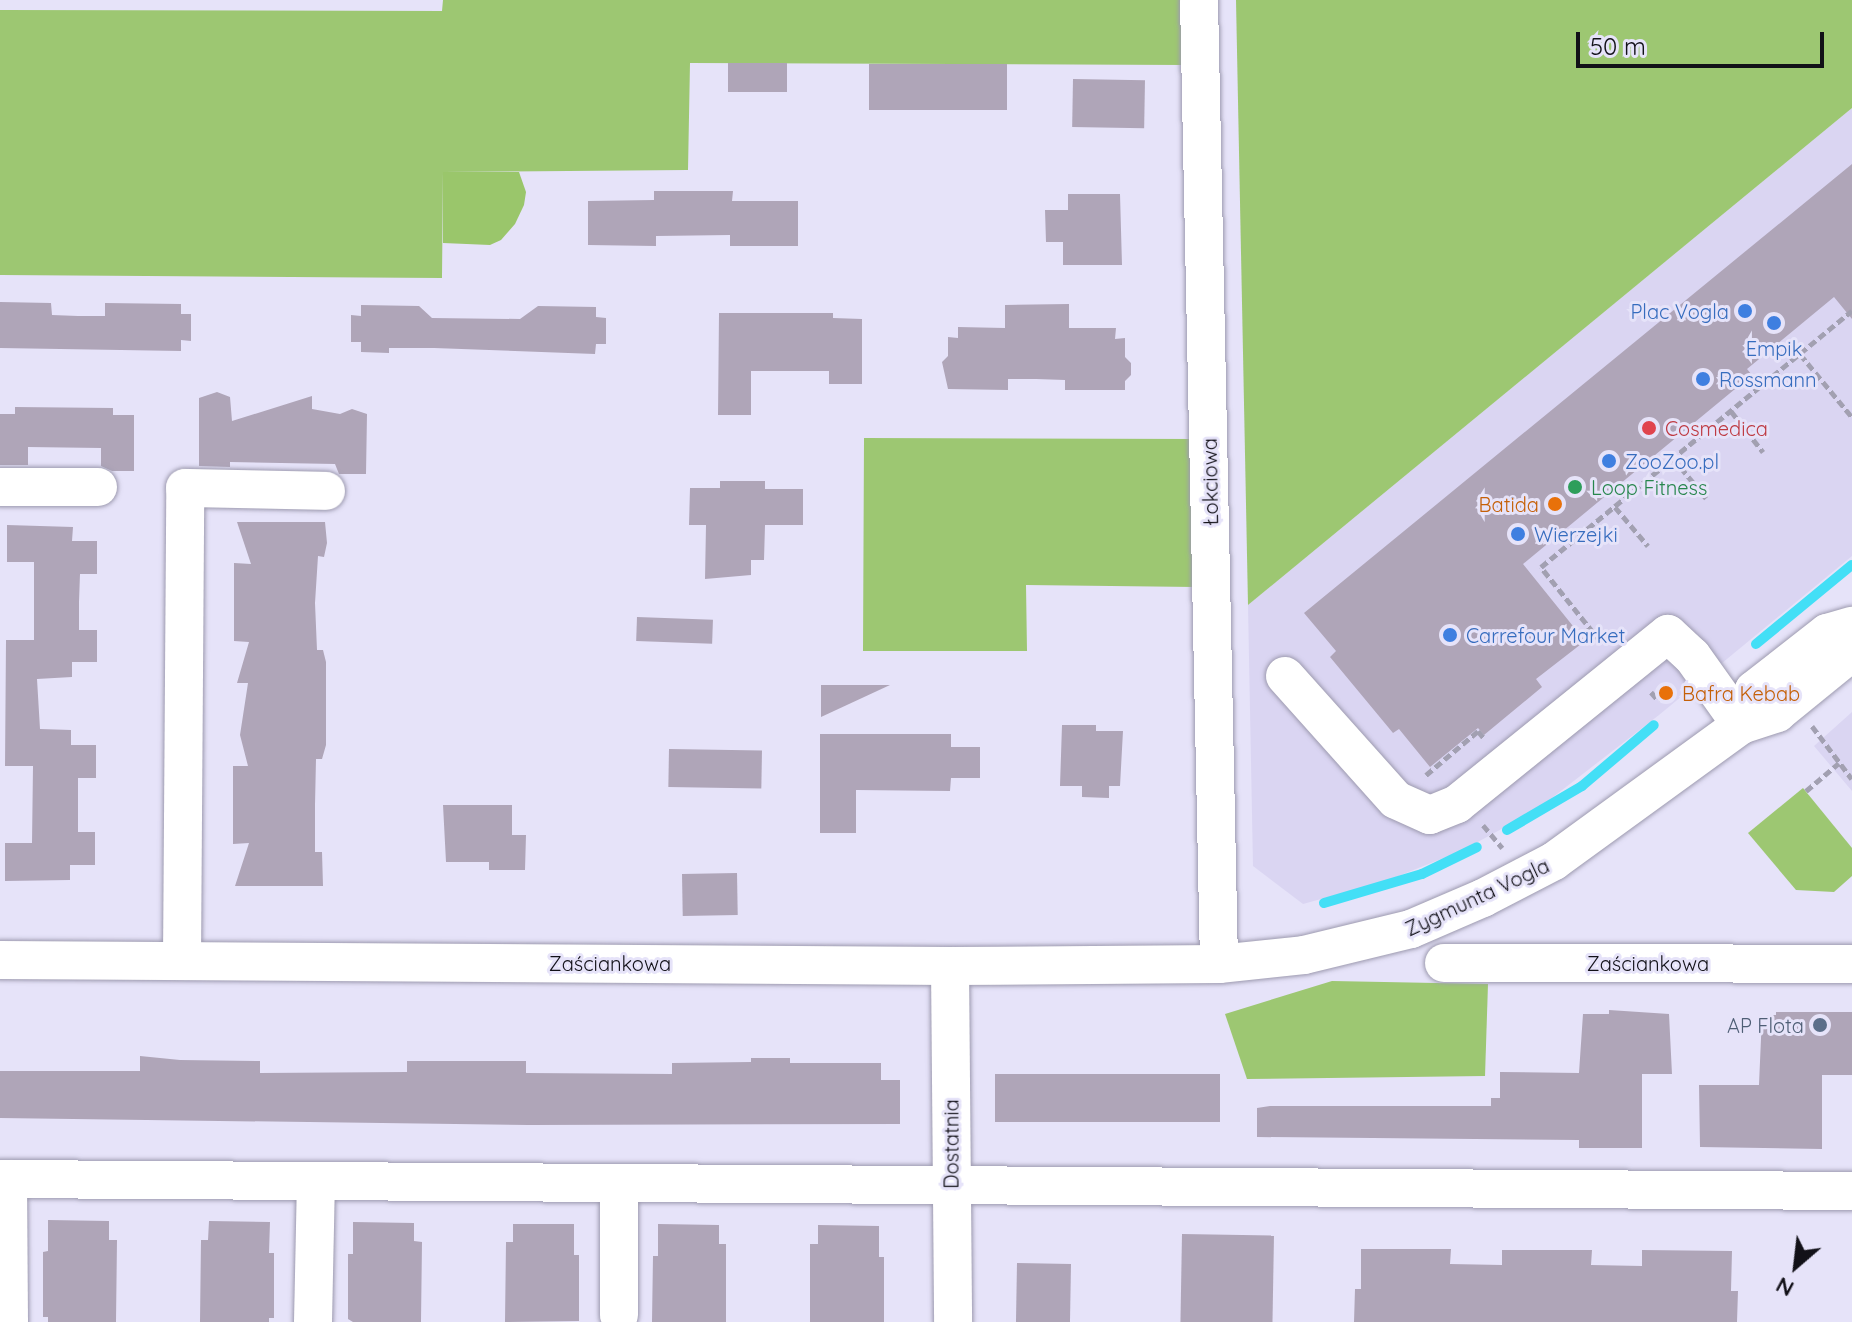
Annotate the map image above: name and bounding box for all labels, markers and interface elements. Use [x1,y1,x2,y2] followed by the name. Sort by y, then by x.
[1580,16,1828,66] scale bar
[1590,31,1646,61] text: 50 m
[1630,299,1729,323] place label: Plac Vogla
[1736,302,1754,320] marker: Plac Vogla
[1765,314,1783,332] marker: Empik
[1746,336,1802,360] place label: Empik
[1719,367,1817,391] place label: Rossmann
[1694,370,1712,388] marker: Rossmann
[1665,416,1768,440] place label: Cosmedica
[1640,419,1658,437] marker: Cosmedica
[1197,438,1223,526] street label: Łokciowa
[1625,449,1719,473] place label: ZooZoo.pl
[1600,452,1618,470] marker: ZooZoo.pl
[1591,475,1707,499] place label: Loop Fitness
[1566,478,1584,496] marker: Loop Fitness
[1479,492,1539,516] place label: Batida
[1546,495,1564,513] marker: Batida
[1534,522,1618,546] place label: Wierzejki
[1509,525,1527,543] marker: Wierzejki
[1466,623,1625,647] place label: Carrefour Market
[1441,626,1459,644] marker: Carrefour Market
[1682,681,1800,705] place label: Bafra Kebab
[1657,684,1675,702] marker: Bafra Kebab
[1401,853,1553,941] street label: Zygmunta Vogla
[549,951,671,975] street label: Zaściankowa
[1587,951,1709,975] street label: Zaściankowa
[1727,1013,1804,1037] place label: AP Flota
[1811,1016,1829,1034] marker: AP Flota
[939,1099,963,1189] street label: Dostatnia
[1756,1226,1836,1306] north arrow
[1771,1271,1798,1303] text: N

